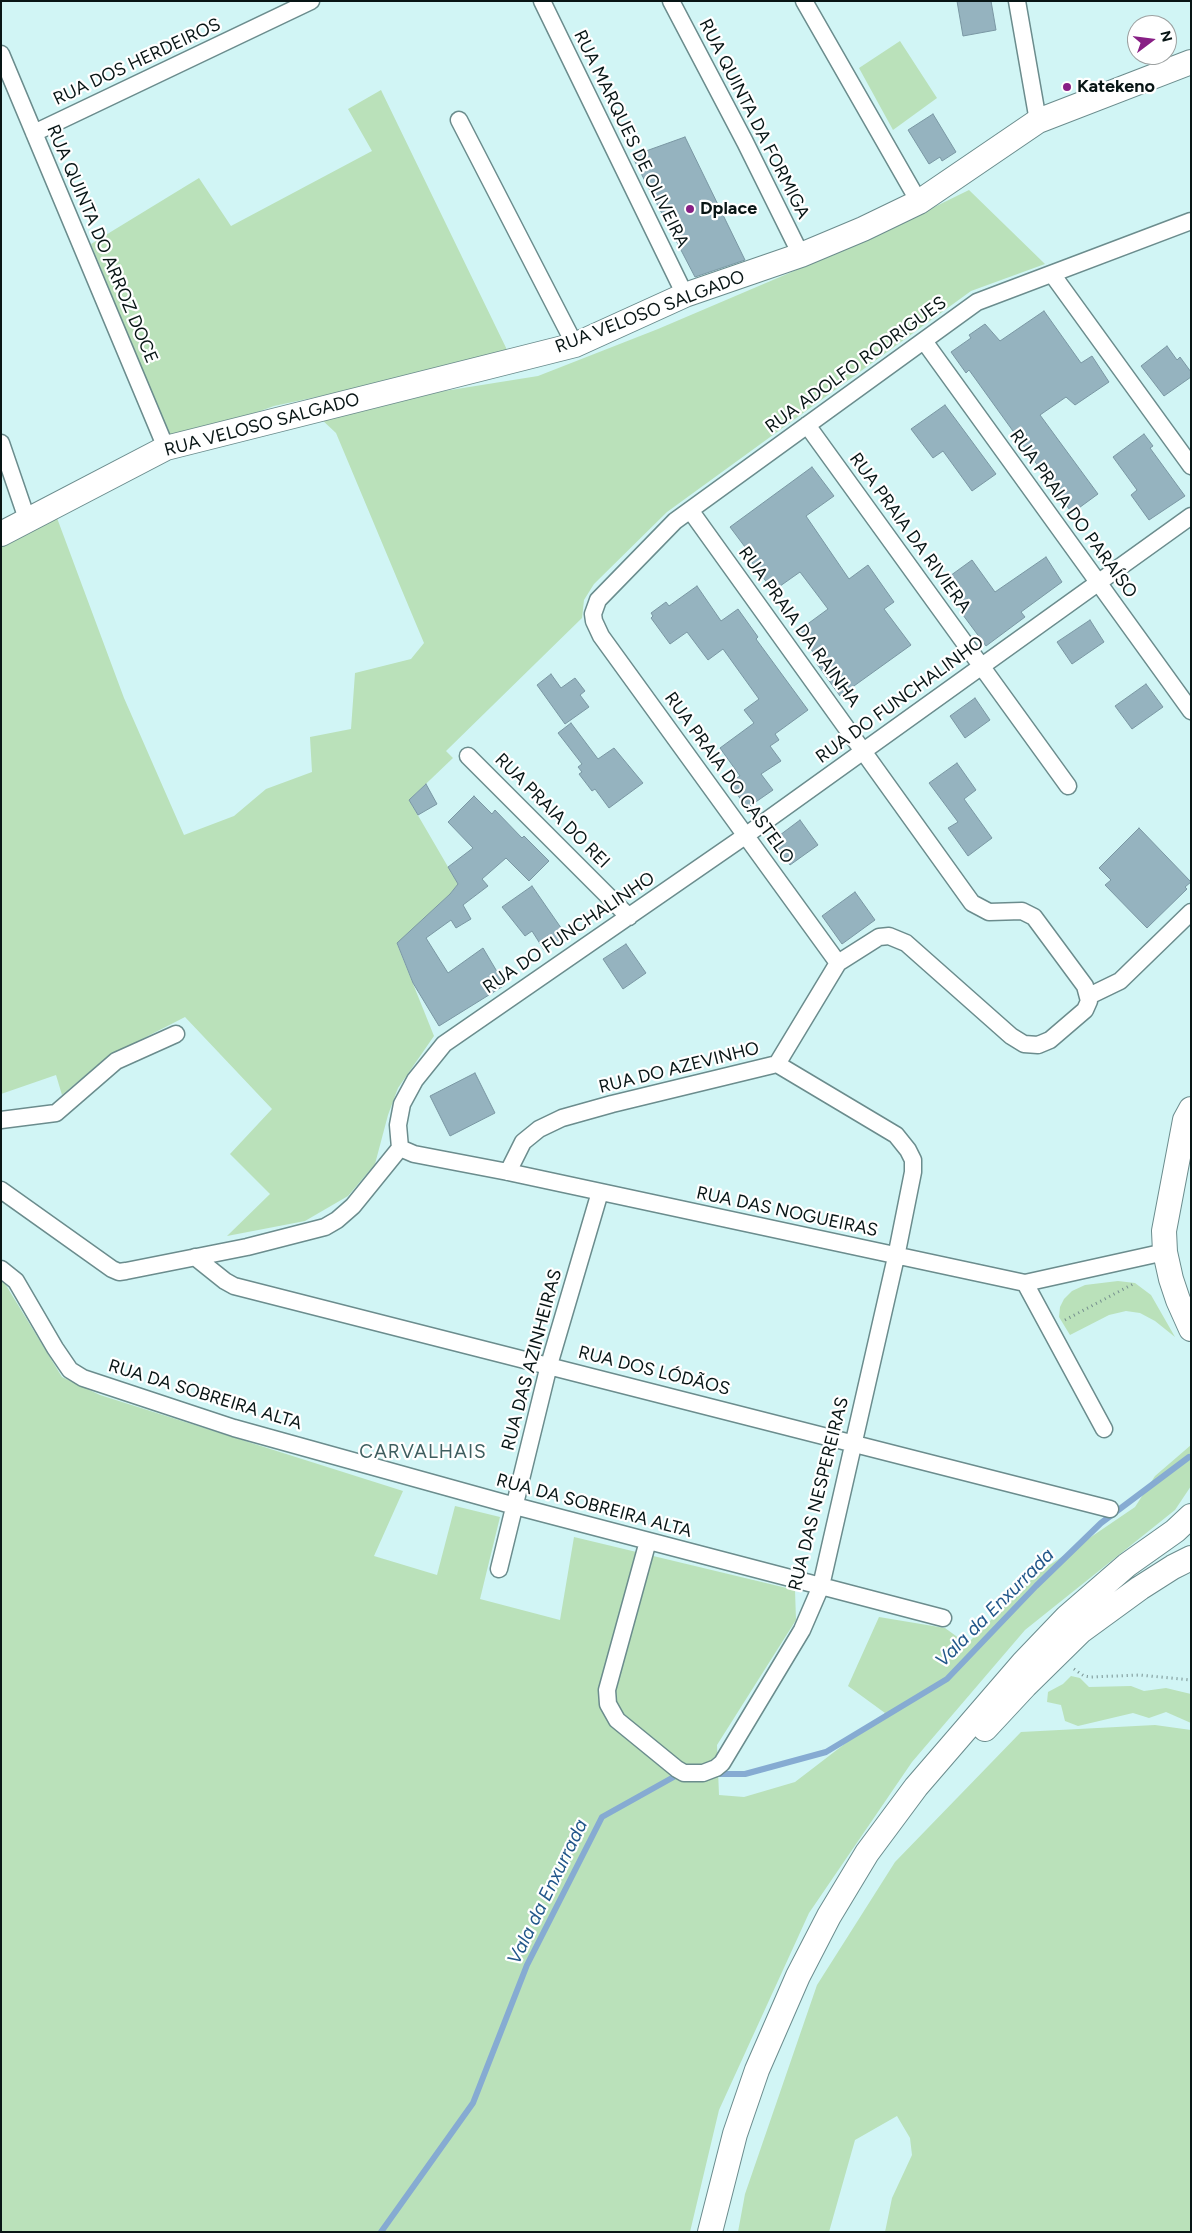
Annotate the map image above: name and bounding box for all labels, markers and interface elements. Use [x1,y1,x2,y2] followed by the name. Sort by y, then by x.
[50,14,224,110] street label: RUA DOS HERDEIROS
[694,15,814,223] street label: RUA QUINTA DA FORMIGA
[1127,15,1177,65] north arrow
[569,27,693,251] street label: RUA MARQUES DE OLIVEIRA
[1156,29,1176,44] text: N
[1077,76,1155,98] place label: Katekeno
[1061,81,1073,93] marker: Katekeno
[42,121,162,367] street label: RUA QUINTA DO ARROZ DOCE
[700,198,757,220] place label: Dplace
[684,203,696,215] marker: Dplace
[552,266,748,358] street label: RUA VELOSO SALGADO
[761,292,951,438] street label: RUA ADOLFO RODRIGUES
[162,389,362,461] street label: RUA VELOSO SALGADO
[1005,426,1141,602] street label: RUA PRAIA DO PARAÍSO
[845,449,975,617] street label: RUA PRAIA DA RIVIERA
[734,543,864,711] street label: RUA PRAIA DA RAINHA
[812,632,988,768] street label: RUA DO FUNCHALINHO
[660,688,798,868] street label: RUA PRAIA DO CASTELO
[490,749,614,873] street label: RUA PRAIA DO REI
[479,868,659,998] street label: RUA DO FUNCHALINHO
[597,1038,761,1098] street label: RUA DO AZEVINHO
[694,1182,880,1242] street label: RUA DAS NOGUEIRAS
[497,1267,567,1453] street label: RUA DAS AZINHEIRAS
[576,1342,732,1400] street label: RUA DOS LÓDÃOS
[106,1355,304,1435] street label: RUA DA SOBREIRA ALTA
[784,1395,854,1593] street label: RUA DAS NESPEREIRAS
[358,1441,488,1463] district label: CARVALHAIS
[494,1469,694,1543] street label: RUA DA SOBREIRA ALTA
[931,1544,1059,1672] water label: Vala da Enxurrada
[503,1816,593,1968] water label: Vala da Enxurrada

